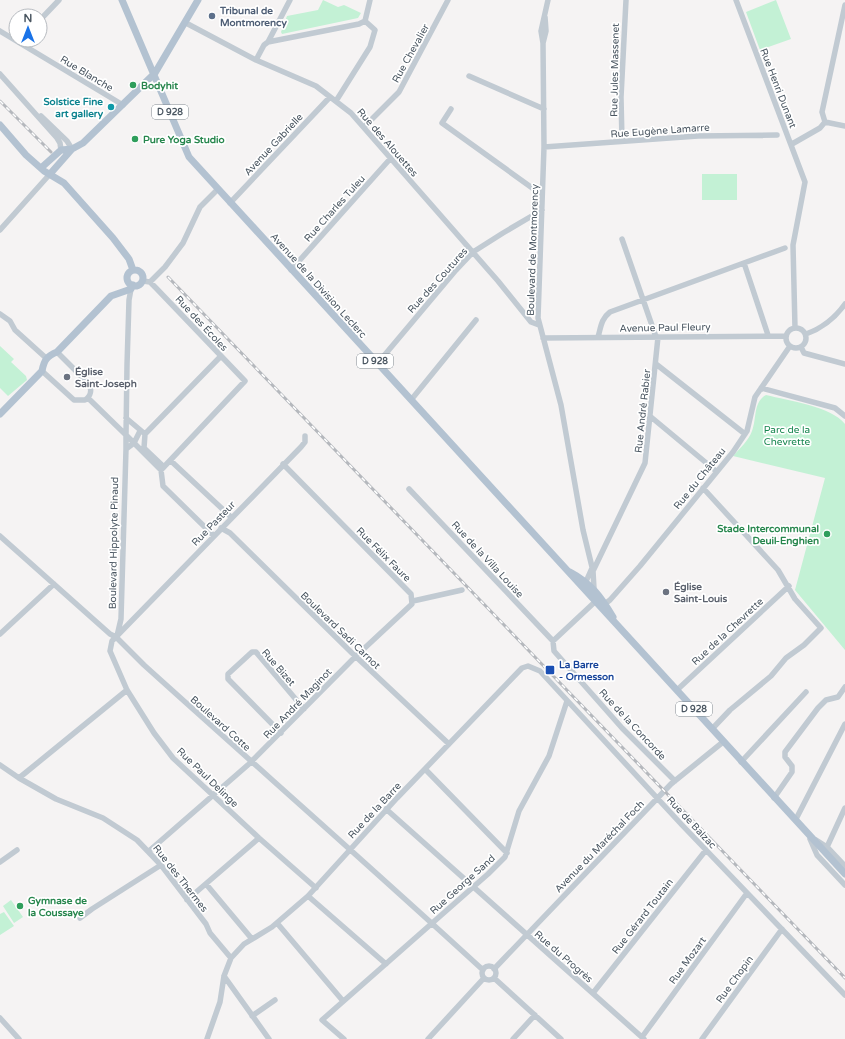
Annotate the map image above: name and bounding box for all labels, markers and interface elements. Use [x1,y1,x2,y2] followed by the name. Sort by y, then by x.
[219,5,287,29] place label: Tribunal de Montmorency
[8,8,48,48] north arrow
[207,11,217,21] marker: Tribunal de Montmorency
[24,12,32,25] text: N
[390,22,432,85] street label: Rue Chevalier
[608,23,622,117] street label: Rue Jules Massenet
[757,47,799,130] street label: Rue Henri Dunant
[58,53,115,95] street label: Rue Blanche
[128,80,138,90] marker: Bodyhit
[141,80,178,92] place label: Bodyhit
[43,96,104,120] place label: Solstice Fine art gallery
[106,102,116,112] marker: Solstice Fine art gallery
[152,105,188,119] road number: D 928
[354,106,420,179] street label: Rue des Alouettes
[242,111,306,178] street label: Avenue Gabrielle
[610,122,710,140] street label: Rue Eugène Lamarre
[130,134,140,144] marker: Pure Yoga Studio
[143,134,225,146] place label: Pure Yoga Studio
[302,173,368,244] street label: Rue Charles Tuleu
[525,183,541,316] street label: Boulevard de Montmorency
[268,231,369,341] street label: Avenue de la Division Leclerc
[405,245,470,316] street label: Rue des Coutures
[173,293,230,354] street label: Rue des Écoles
[619,321,711,335] street label: Avenue Paul Fleury
[357,354,393,368] road number: D 928
[75,366,137,390] place label: Église Saint-Joseph
[633,368,653,454] street label: Rue André Rabier
[62,372,72,382] marker: Église Saint-Joseph
[764,424,811,448] park label: Parc de la Chevrette
[671,445,728,512] street label: Rue du Château
[107,477,121,609] street label: Boulevard Hippolyte Pinaud
[189,499,238,549] street label: Rue Pasteur
[449,519,526,601] street label: Rue de la Villa Louise
[717,523,819,547] place label: Stade Intercommunal Deuil-Enghien
[354,525,413,585] street label: Rue Félix Faure
[822,529,832,539] marker: Stade Intercommunal Deuil-Enghien
[674,581,728,605] place label: Église Saint-Louis
[661,587,671,597] marker: Église Saint-Louis
[298,590,383,672] street label: Boulevard Sadi Carnot
[689,595,766,668] street label: Rue de la Chevrette
[259,647,298,689] street label: Rue Bizet
[559,659,614,683] place label: La Barre - Ormesson
[544,664,556,676] marker: La Barre - Ormesson
[261,666,335,741] street label: Rue André Maginot
[596,687,669,763] street label: Rue de la Concorde
[188,694,253,754] street label: Boulevard Cotte
[676,702,712,716] road number: D 928
[174,745,241,810] street label: Rue Paul Delinge
[346,780,404,841] street label: Rue de la Barre
[664,794,719,851] street label: Rue de Balzac
[553,798,647,895] street label: Avenue du Maréchal Foch
[150,843,210,915] street label: Rue des Thermes
[428,852,498,917] street label: Rue George Sand
[610,877,676,957] street label: Rue Gérard Toutain
[28,895,87,919] place label: Gymnase de la Coussaye
[15,901,25,911] marker: Gymnase de la Coussaye
[532,928,595,985] street label: Rue du Progrès
[667,935,709,986] street label: Rue Mozart
[714,954,756,1006] street label: Rue Chopin

